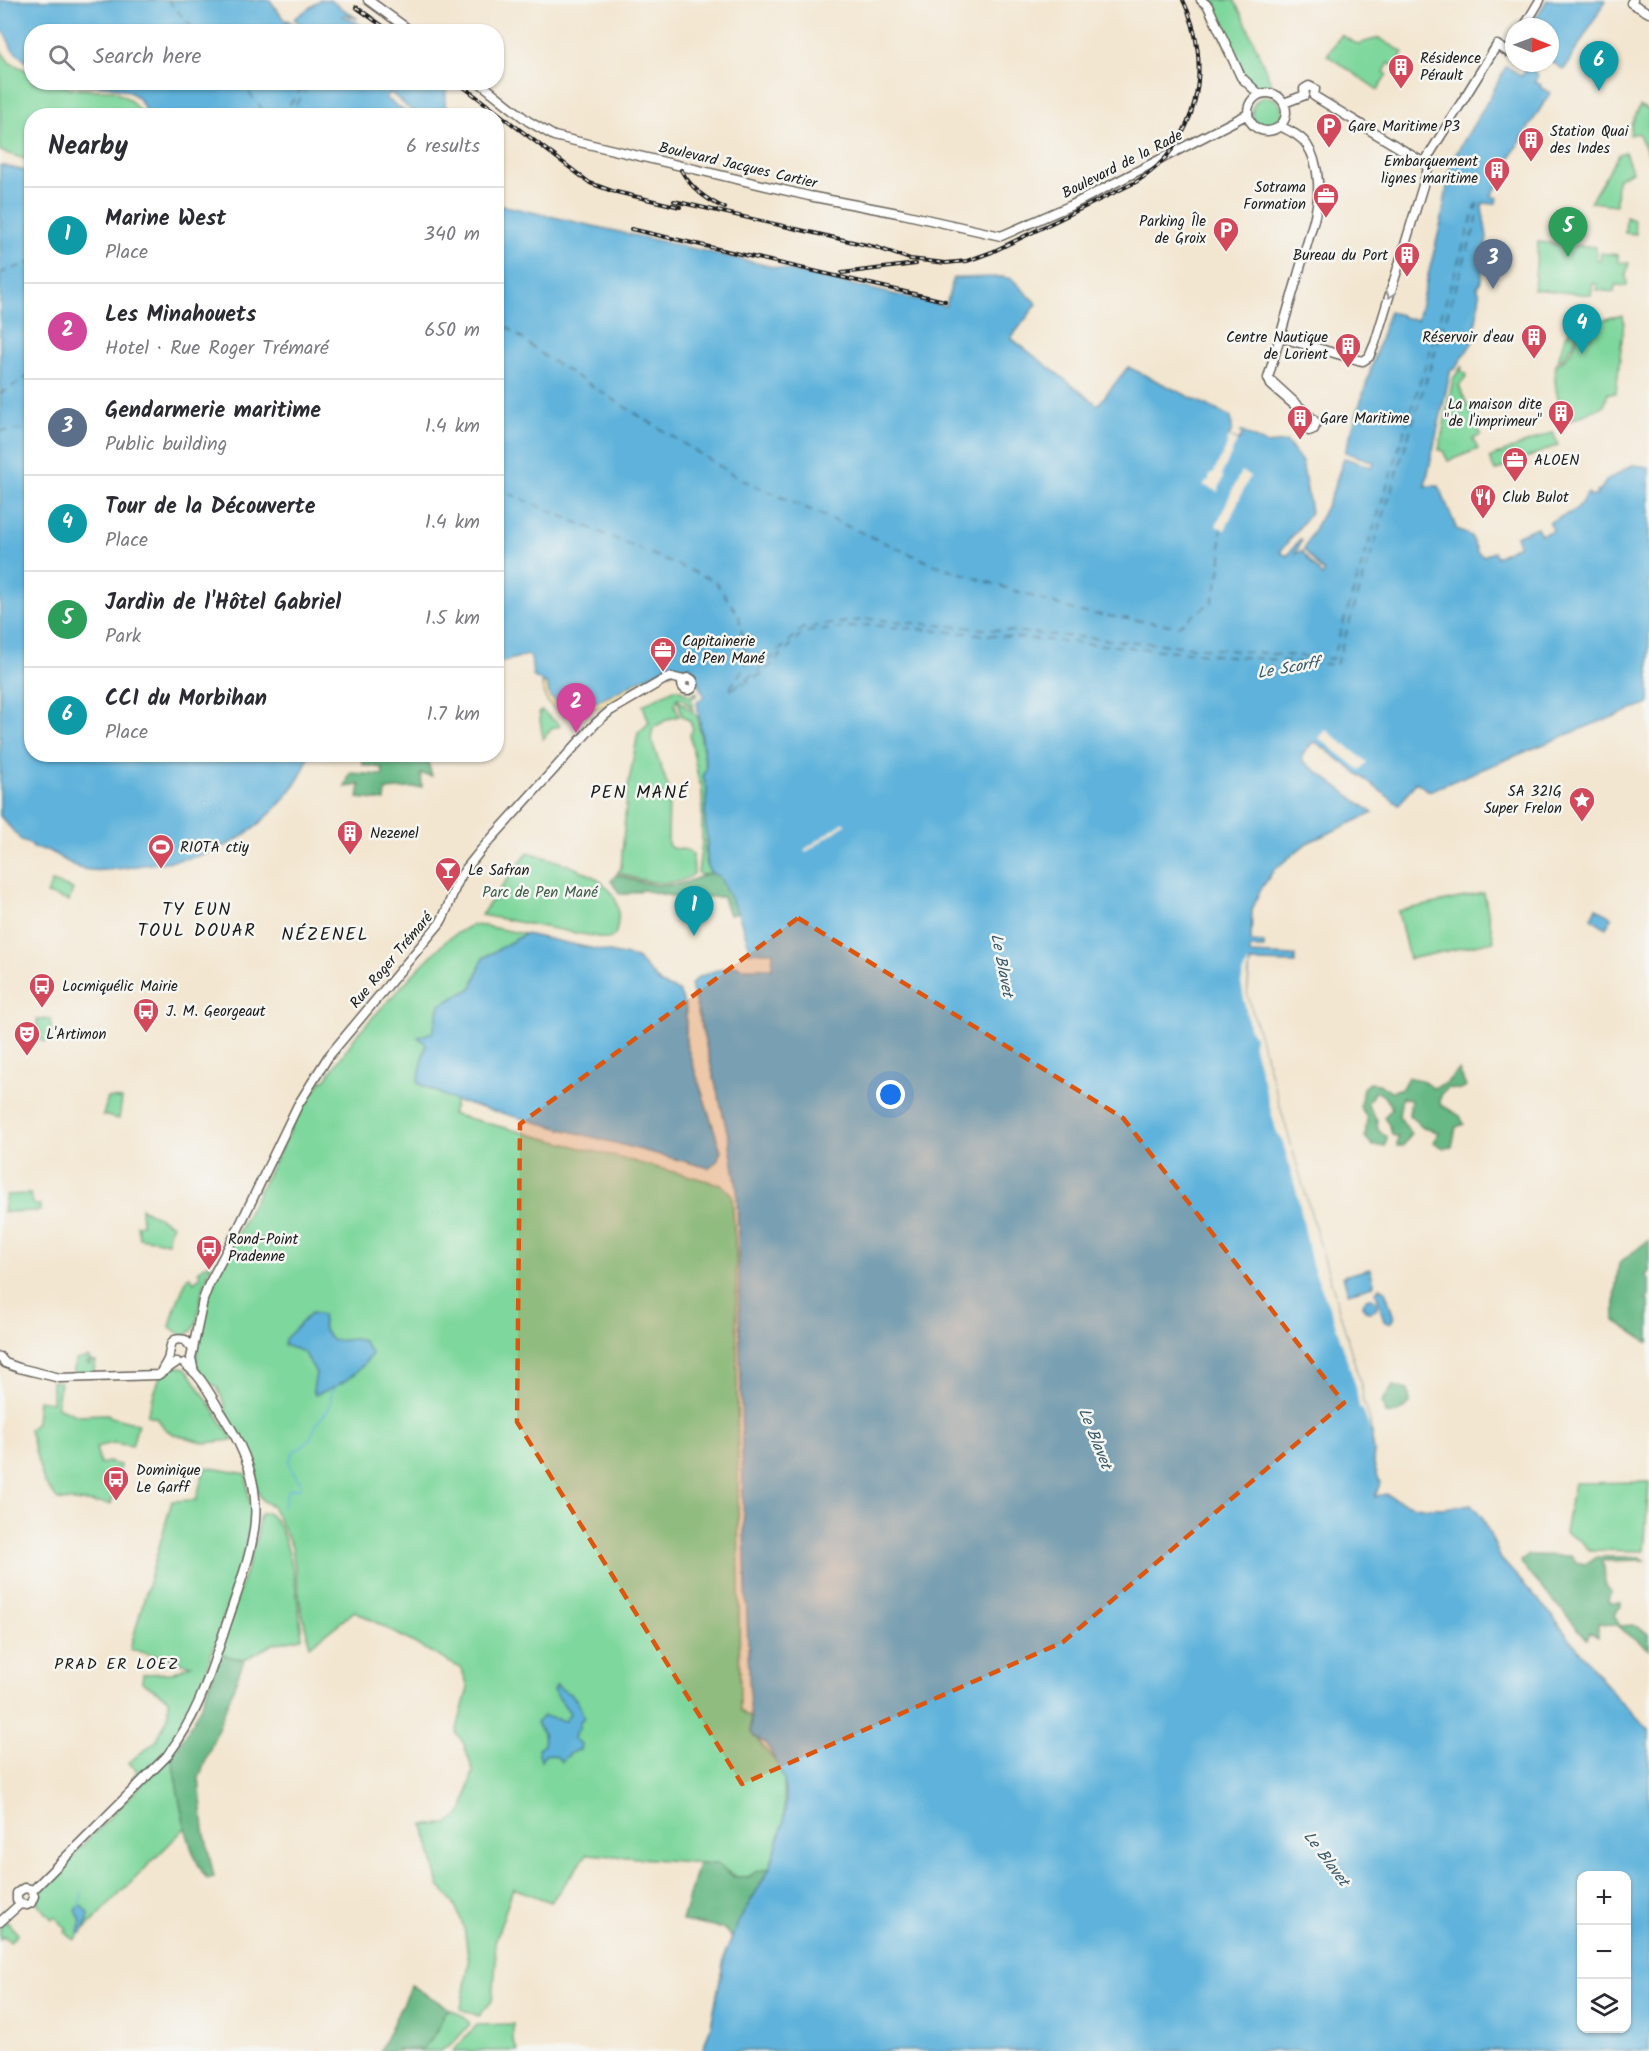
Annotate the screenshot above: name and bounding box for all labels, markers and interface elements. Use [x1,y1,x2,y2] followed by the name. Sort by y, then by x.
[1505,18,1559,72] north arrow
[24,24,504,90] search box
[93,40,201,75] text: Search here
[45,41,78,74] icon: search
[1580,42,1618,91] pin: 6
[1420,47,1481,88] place label: Résidence Pérault
[1386,52,1416,90] building icon: Résidence Pérault
[1314,111,1344,149] parking icon: Gare Maritime P3
[1348,115,1461,139] place label: Gare Maritime P3
[1550,120,1630,161] place label: Station Quai des Indes
[1058,124,1187,206] street label: Boulevard de la Rade
[1516,125,1546,163] building icon: Station Quai des Indes
[48,126,128,168] text: Nearby
[406,131,480,163] text: 6 results
[656,136,820,196] street label: Boulevard Jacques Cartier
[1381,150,1478,191] place label: Embarquement lignes maritime
[1482,155,1512,193] building icon: Embarquement lignes maritime
[1243,176,1306,217] place label: Sotrama Formation
[1311,181,1341,219] office icon: Sotrama Formation
[105,202,226,237] text: Marine West
[1548,208,1588,257] pin: 5
[1139,210,1207,251] place label: Parking Île de Groix
[1211,215,1241,253] parking icon: Parking Île de Groix
[64,219,71,251] text: 1
[424,219,480,251] text: 340 m
[105,237,148,269] text: Place
[1392,240,1422,278] building icon: Bureau du Port
[1474,240,1512,289] pin: 3
[1293,244,1388,268] place label: Bureau du Port
[1385,288,1397,299] one-way arrow
[105,298,256,333] text: Les Minahouets
[1562,304,1602,354] pin: 4
[62,315,73,347] text: 2
[424,315,480,347] text: 650 m
[1519,322,1549,360] building icon: Réservoir d'eau
[1226,326,1328,367] place label: Centre Nautique de Lorient
[1422,326,1514,350] place label: Réservoir d'eau
[1333,331,1363,369] building icon: Centre Nautique de Lorient
[105,333,329,365] text: Hotel · Rue Roger Trémaré
[1444,393,1542,434] place label: La maison dite "de l'imprimeur"
[105,394,321,429] text: Gendarmerie maritime
[1546,398,1576,436] building icon: La maison dite "de l'imprimeur"
[1285,403,1315,441] building icon: Gare Maritime
[1320,407,1410,431] place label: Gare Maritime
[62,411,73,443] text: 3
[425,411,480,443] text: 1.4 km
[105,429,227,461] text: Public building
[1500,445,1530,483] office icon: ALOEN
[1534,449,1579,473] place label: ALOEN
[1468,482,1498,520] restaurant icon: Club Bulot
[1502,486,1569,510] place label: Club Bulot
[105,490,316,525] text: Tour de la Découverte
[62,507,73,539] text: 4
[425,507,480,539] text: 1.4 km
[105,525,148,557] text: Place
[105,586,341,621] text: Jardin de l'Hôtel Gabriel
[62,603,73,635] text: 5
[425,603,480,635] text: 1.5 km
[105,621,141,653] text: Park
[682,630,766,671] place label: Capitainerie de Pen Mané
[648,635,678,673] office icon: Capitainerie de Pen Mané
[1255,650,1326,686] water label: Le Scorff
[105,682,267,717] text: CCI du Morbihan
[556,684,596,733] pin: 2
[62,699,73,731] text: 6
[426,699,480,731] text: 1.7 km
[105,717,148,749] text: Place
[590,779,690,808] district label: PEN MANÉ
[1484,780,1562,821] place label: SA 321G Super Frelon
[1567,785,1597,823] place icon: SA 321G Super Frelon
[335,818,365,856] building icon: Nezenel
[370,822,419,846] place label: Nezenel
[146,832,176,870] sports icon: RIOTA ctiy
[180,836,250,860] place label: RIOTA ctiy
[433,855,463,893] bar icon: Le Safran
[468,859,530,883] place label: Le Safran
[482,881,599,905] park label: Parc de Pen Mané
[674,886,714,936] pin: 1
[138,896,256,946] district label: TY EUN TOUL DOUAR
[344,906,440,1014] street label: Rue Roger Trémaré
[281,921,369,950] district label: NÉZENEL
[983,931,1020,1002] water label: Le Blavet
[27,971,57,1009] bus stop icon: Locmiquélic Mairie
[62,975,178,999] place label: Locmiquélic Mairie
[131,996,161,1034] bus stop icon: J. M. Georgeaut
[166,1000,266,1024] place label: J. M. Georgeaut
[12,1019,42,1057] theatre icon: L'Artimon
[46,1023,107,1047] place label: L'Artimon
[876,1080,905,1109] your location
[228,1228,298,1269] place label: Rond-Point Pradenne
[194,1233,224,1271] bus stop icon: Rond-Point Pradenne
[1071,1404,1119,1476] water label: Le Blavet
[136,1459,201,1500] place label: Dominique Le Garff
[101,1464,131,1502] bus stop icon: Dominique Le Garff
[54,1652,180,1677] district label: PRAD ER LOEZ
[1297,1826,1357,1894] water label: Le Blavet
[1577,1871,1631,2033] map controls
[1577,1871,1631,1925] button: +
[1577,1925,1631,1979] button: −
[1577,1979,1631,2033] button: layers

